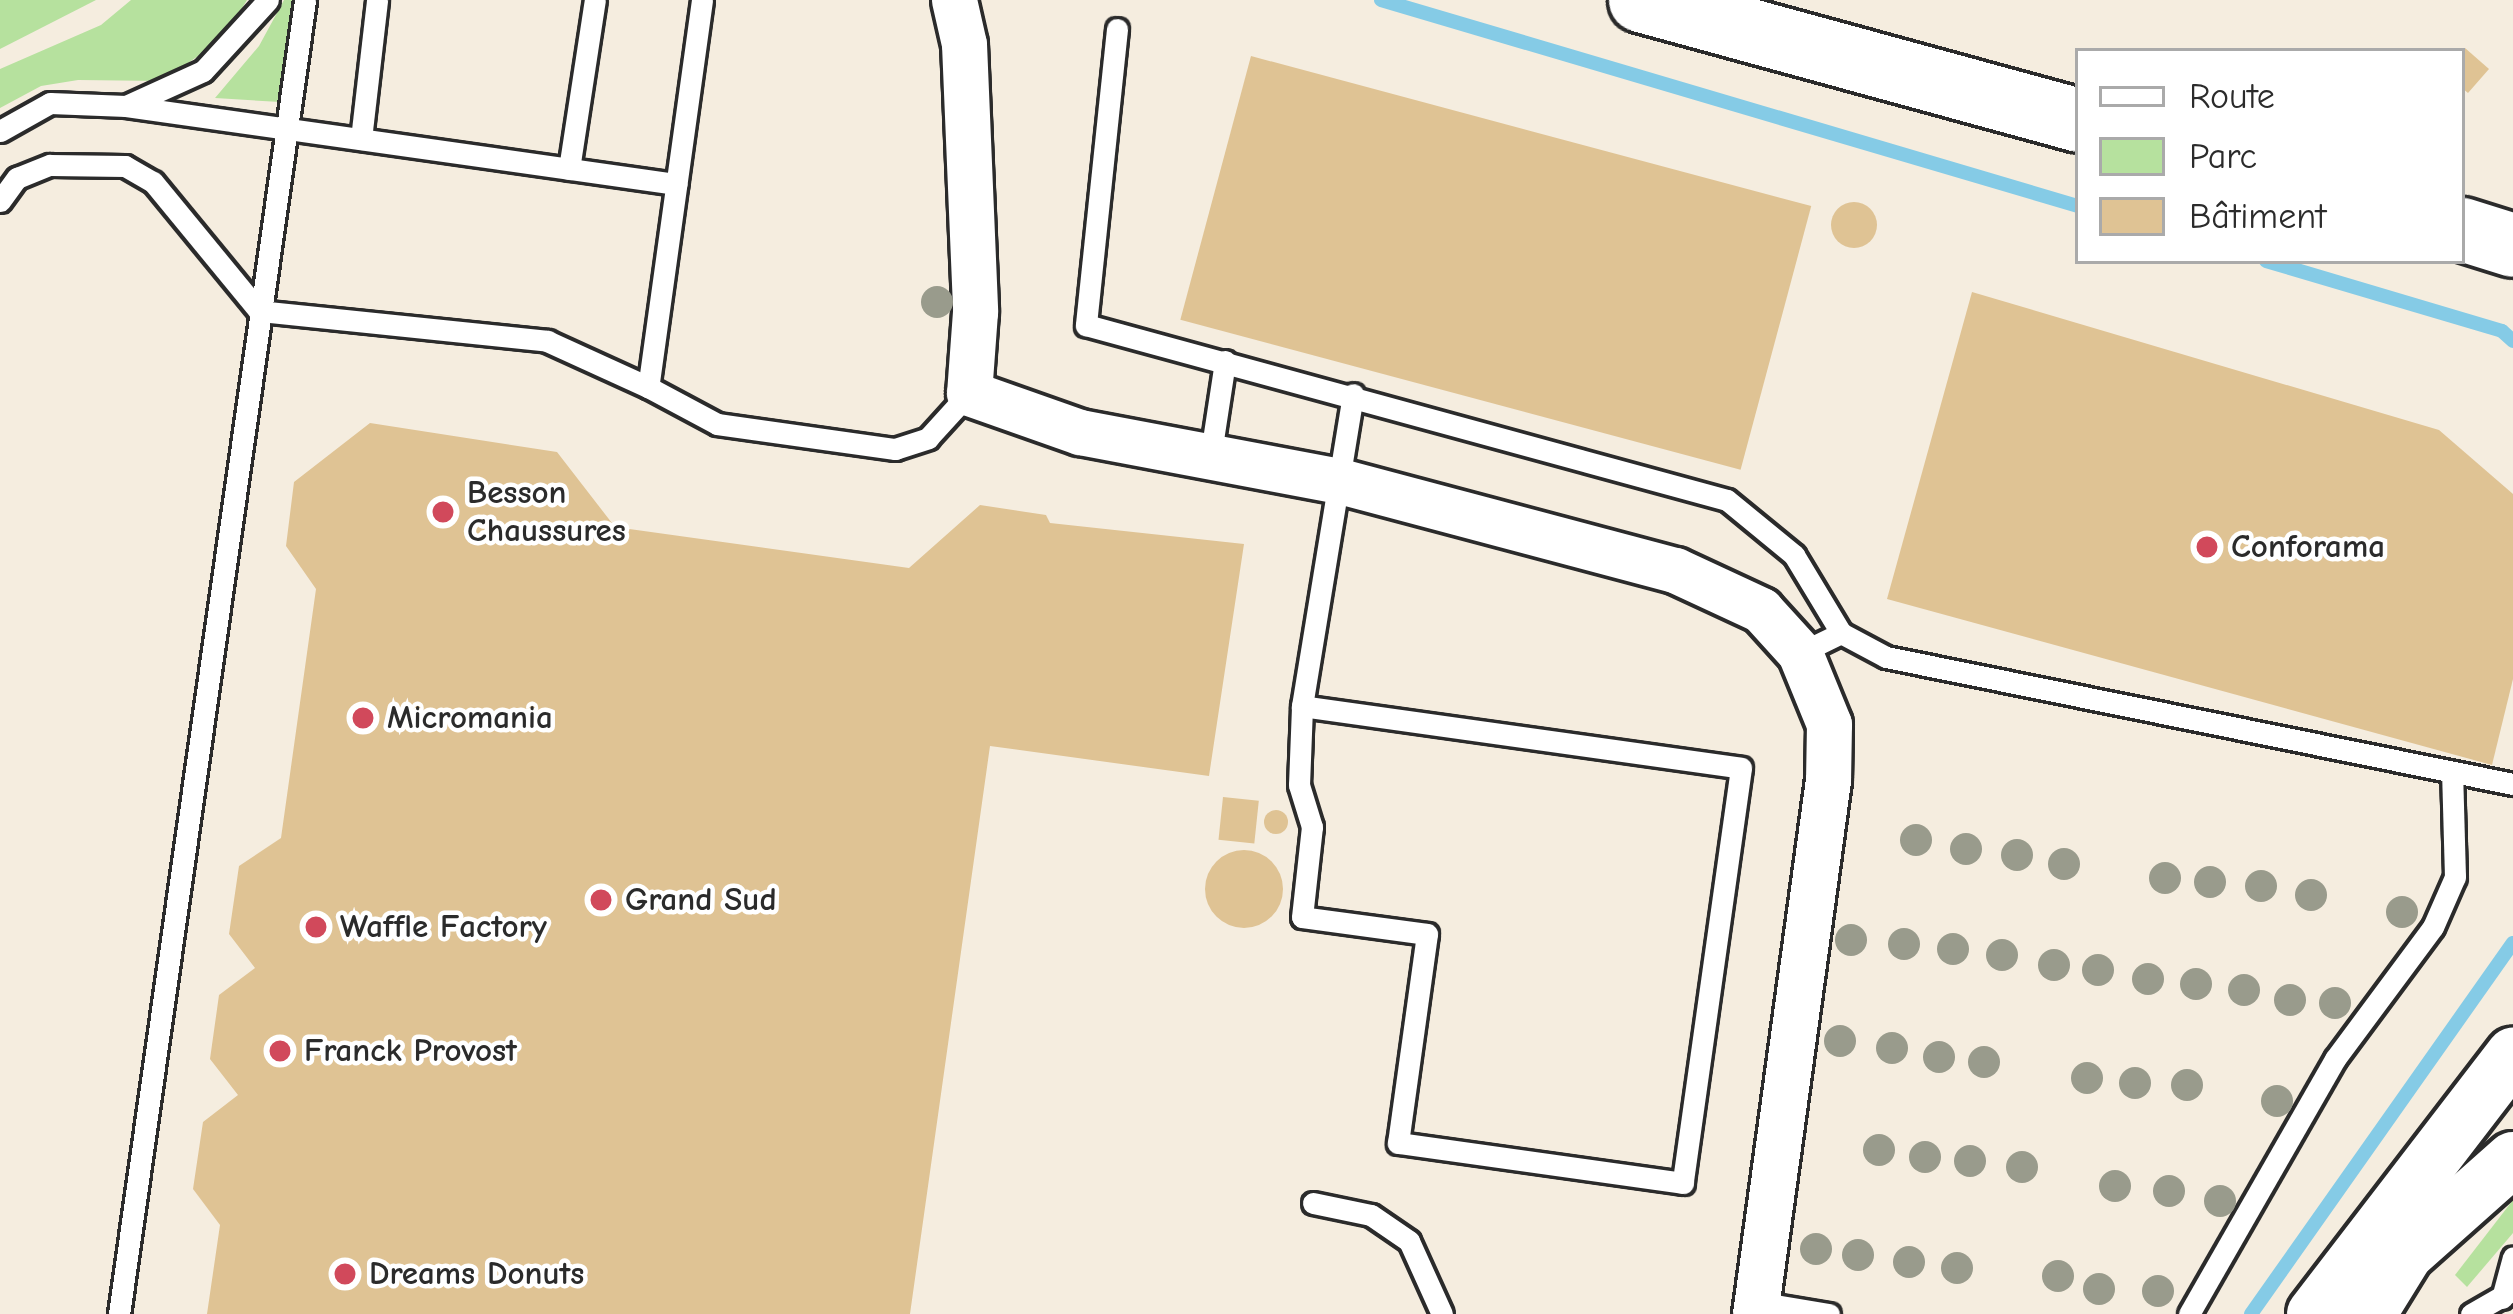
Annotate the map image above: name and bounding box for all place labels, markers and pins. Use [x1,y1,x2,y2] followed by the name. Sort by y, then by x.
[467,473,626,551] place label: Besson Chaussures
[430,499,456,525] marker: Besson Chaussures
[2231,527,2385,567] place label: Conforama
[2194,534,2220,560] marker: Conforama
[387,698,553,738] place label: Micromania
[350,705,376,731] marker: Micromania
[625,880,777,920] place label: Grand Sud
[588,887,614,913] marker: Grand Sud
[340,907,547,947] place label: Waffle Factory
[303,914,329,940] marker: Waffle Factory
[304,1031,517,1071] place label: Franck Provost
[267,1038,293,1064] marker: Franck Provost
[369,1254,584,1294] place label: Dreams Donuts
[332,1261,358,1287] marker: Dreams Donuts

